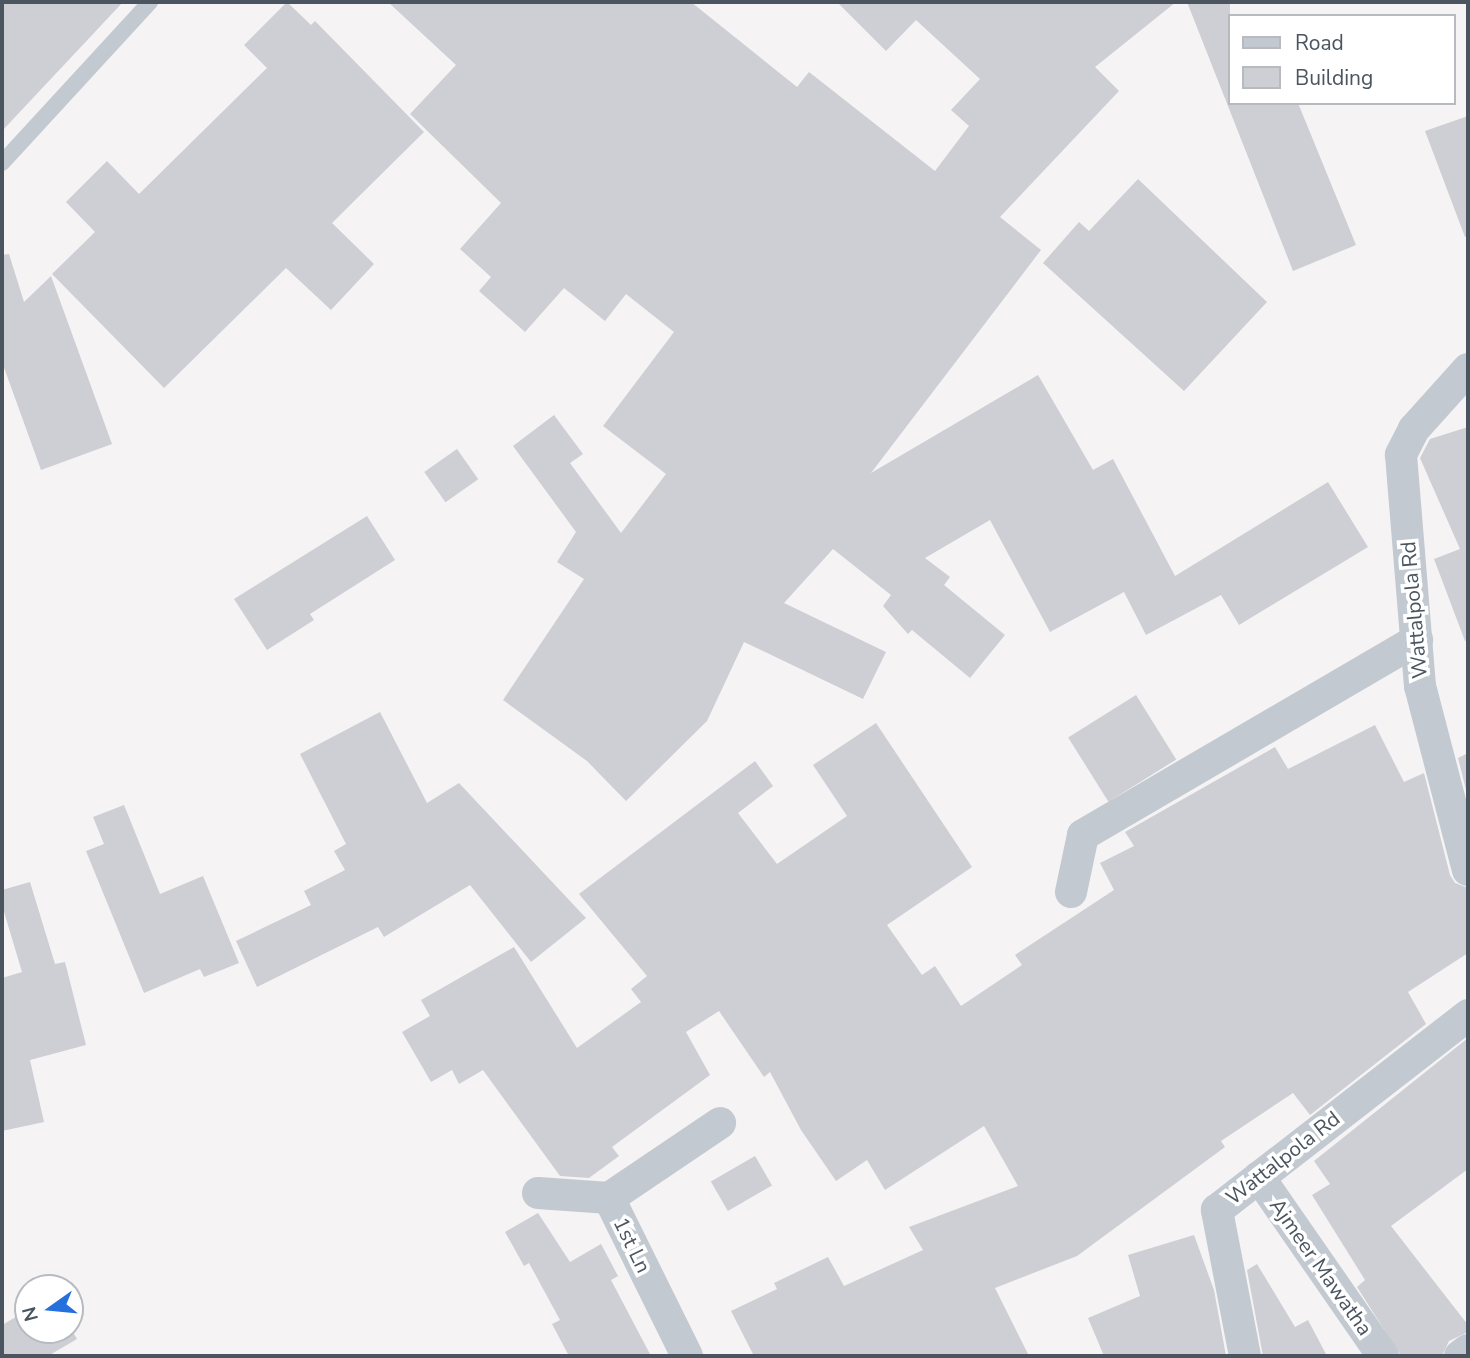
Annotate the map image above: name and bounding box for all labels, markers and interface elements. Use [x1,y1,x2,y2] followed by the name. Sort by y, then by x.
[1228,14,1456,105] legend
[1295,29,1344,57] text: Road
[1295,64,1373,92] text: Building
[1395,540,1433,680] street label: Wattalpola Rd
[1221,1106,1345,1210] street label: Wattalpola Rd
[1264,1194,1378,1340] street label: Ajmeer Mawatha
[608,1213,656,1277] street label: 1st Ln
[14,1274,84,1344] north arrow
[16,1304,45,1324] text: N

